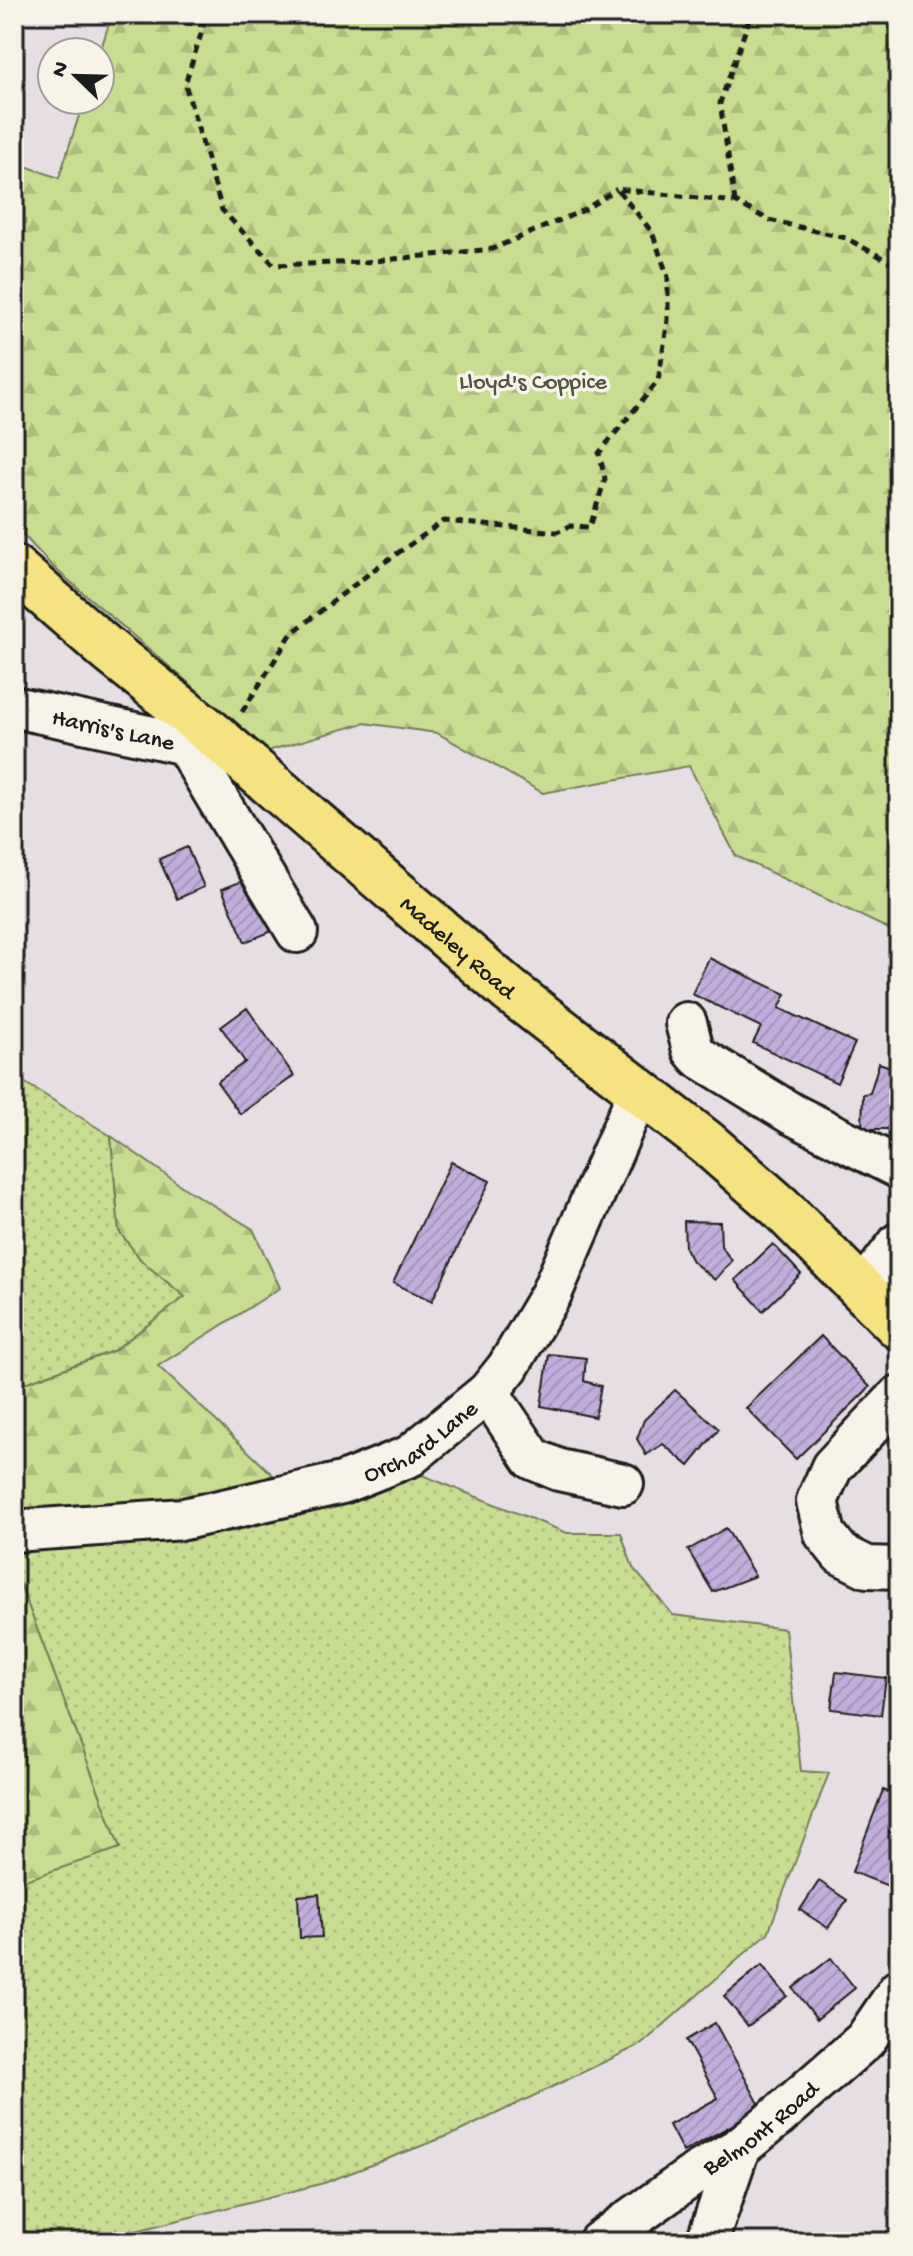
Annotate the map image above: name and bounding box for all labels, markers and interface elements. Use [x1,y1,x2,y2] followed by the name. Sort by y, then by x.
[36,36,116,116] north arrow
[46,58,76,81] text: N
[459,369,608,398] park label: Lloyd's Coppice
[49,705,178,759] street label: Harris's Lane
[392,891,522,1009] street label: Madeley Road
[360,1395,485,1491] street label: Orchard Lane
[698,2075,828,2184] street label: Belmont Road

